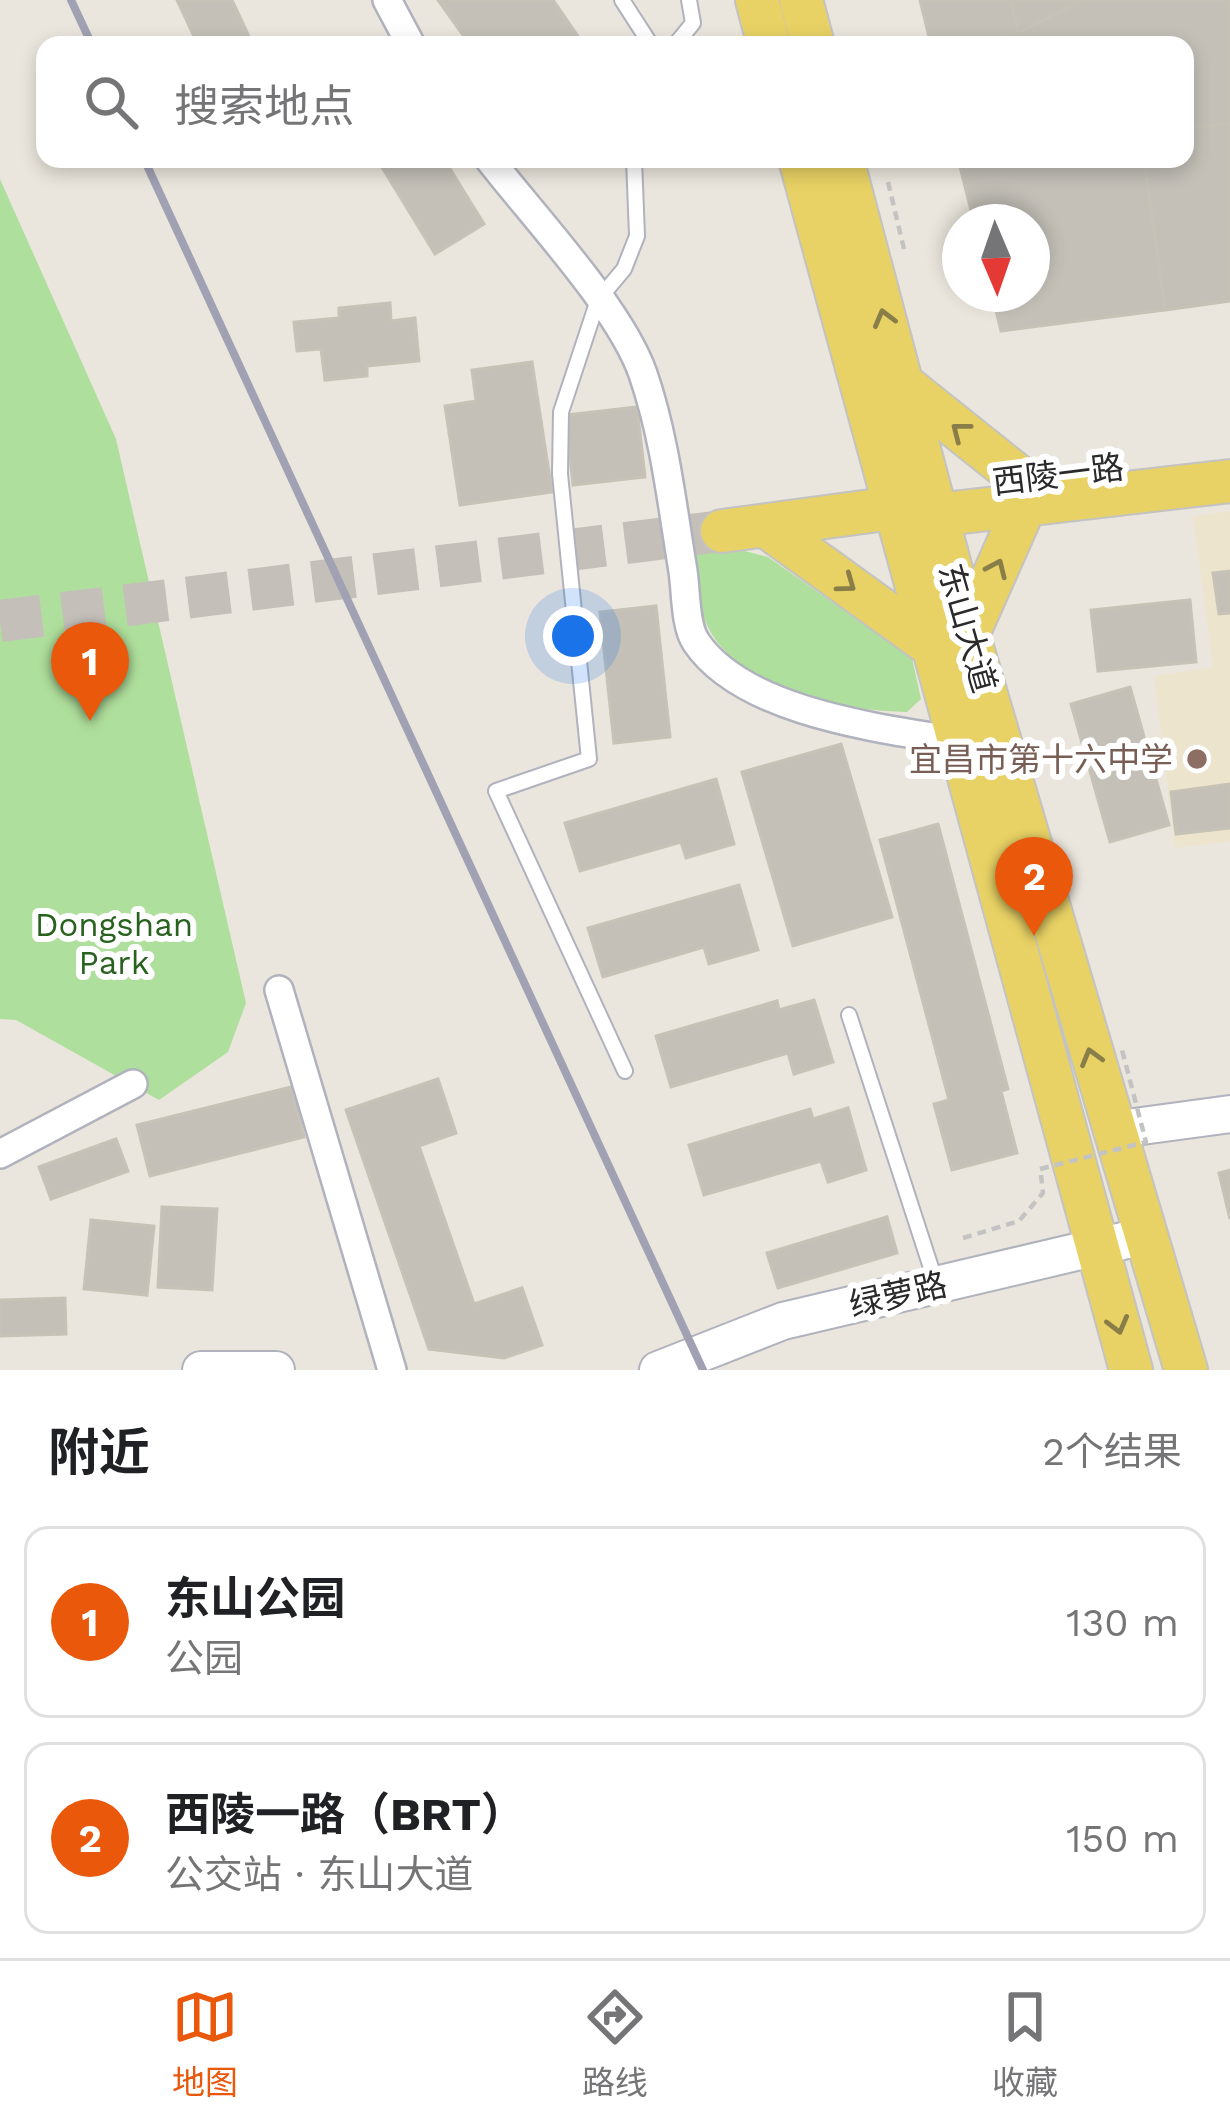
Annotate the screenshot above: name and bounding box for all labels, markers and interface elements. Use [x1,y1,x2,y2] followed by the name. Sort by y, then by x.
[36,36,1194,168] search box
[78,69,144,135] icon: search
[174,80,354,133] text: 搜索地点
[942,204,1050,312] north arrow
[873,308,898,328] one-way arrow
[952,424,974,445] one-way arrow
[990,447,1126,502] street label: 西陵一路
[931,559,1004,697] street label: 东山大道
[983,559,1007,580] one-way arrow
[834,570,856,592] one-way arrow
[543,606,603,666] your location
[51,622,129,721] pin: 1
[909,740,1173,779] place label: 宜昌市第十六中学
[1184,746,1210,772] marker: 宜昌市第十六中学
[995,837,1073,936] pin: 2
[35,905,193,982] park label: Dongshan Park
[1080,1047,1105,1068] one-way arrow
[845,1264,951,1325] street label: 绿萝路
[1104,1314,1129,1335] one-way arrow
[48,1423,150,1482] text: 附近
[1042,1429,1182,1474] text: 2个结果
[165,1572,345,1625] text: 东山公园
[82,1600,98,1645] text: 1
[1066,1600,1179,1645] text: 130 m
[165,1636,243,1681] text: 公园
[165,1788,526,1841] text: 西陵一路（BRT）
[78,1816,102,1861] text: 2
[1066,1816,1179,1861] text: 150 m
[165,1852,473,1897] text: 公交站 · 东山大道
[172,1984,238,2104] tab: 地图
[582,1984,648,2104] tab: 路线
[992,1984,1058,2104] tab: 收藏

